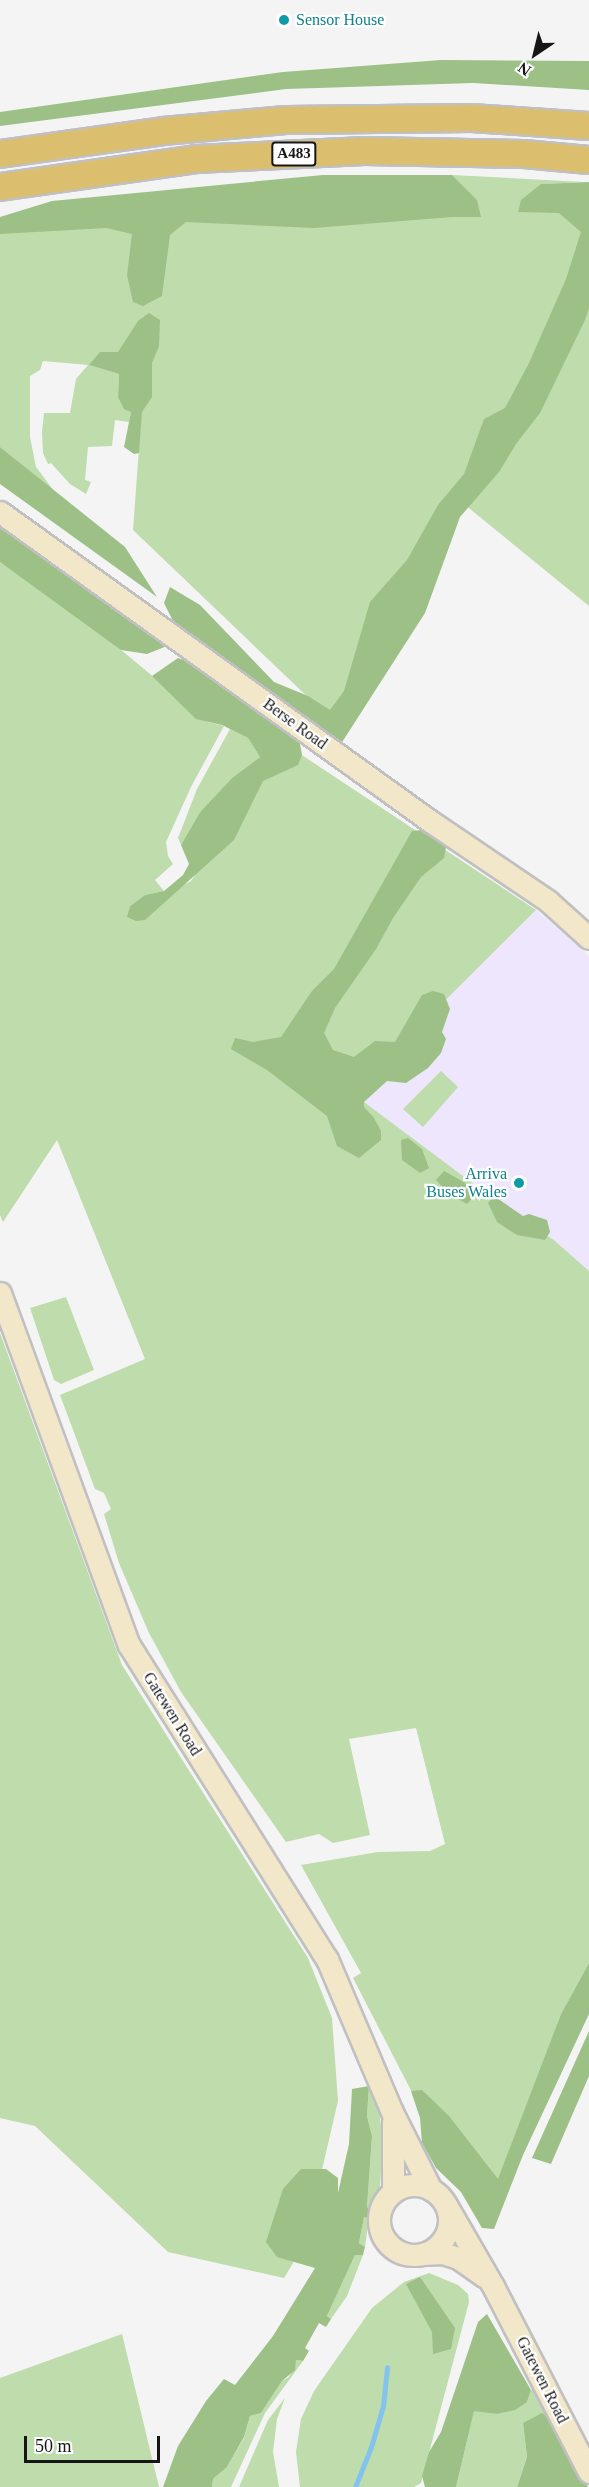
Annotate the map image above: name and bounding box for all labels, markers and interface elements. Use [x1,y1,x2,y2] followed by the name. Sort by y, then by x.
[296,10,384,30] place label: Sensor House
[277,13,291,27] marker: Sensor House
[505,24,565,84] north arrow
[515,59,534,79] text: N
[270,142,318,166] road number: A483
[259,694,331,754] street label: Berse Road
[426,1164,507,1202] place label: Arriva Buses Wales
[512,1176,526,1190] marker: Arriva Buses Wales
[139,1669,205,1759] street label: Gatewen Road
[512,2333,572,2427] street label: Gatewen Road
[27,2424,164,2462] scale bar
[35,2436,72,2456] text: 50 m

